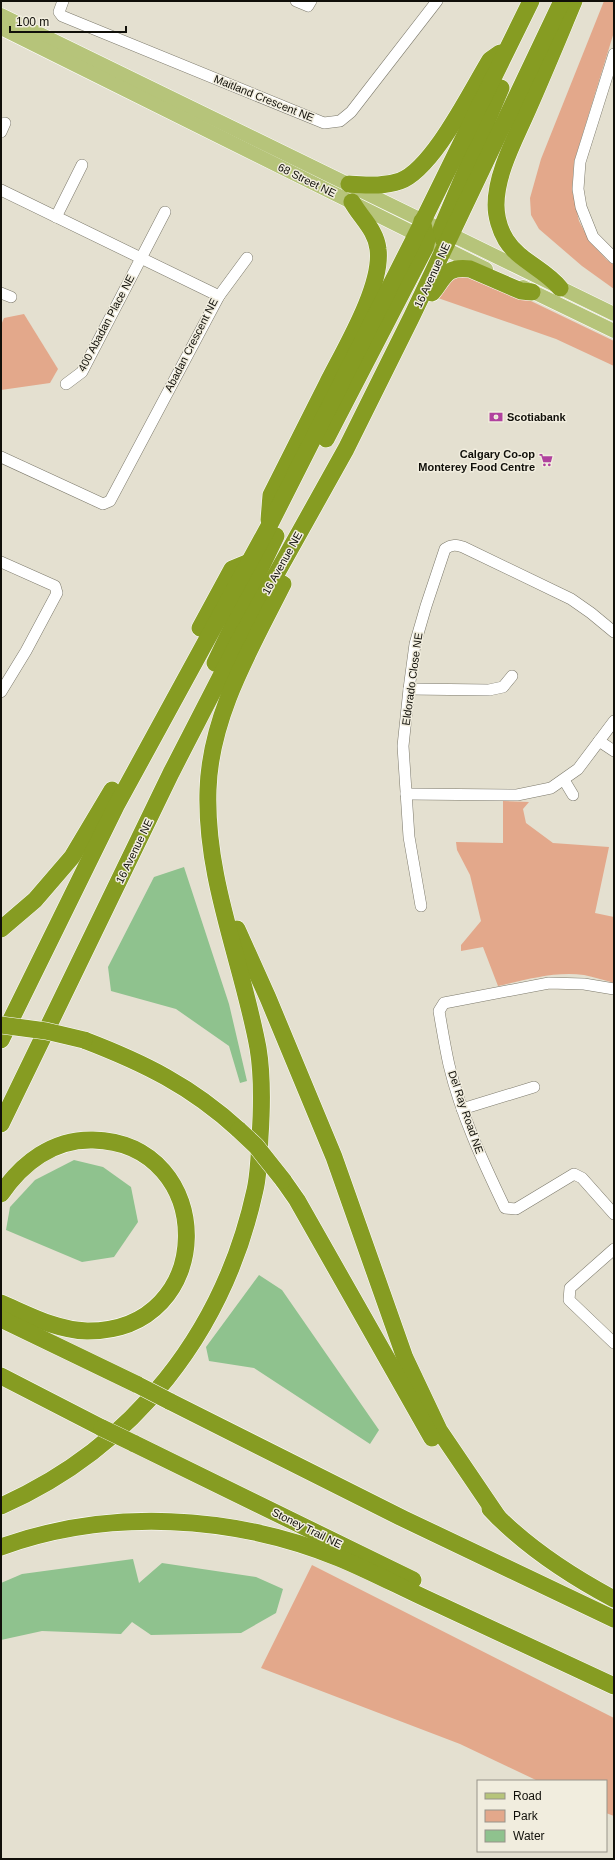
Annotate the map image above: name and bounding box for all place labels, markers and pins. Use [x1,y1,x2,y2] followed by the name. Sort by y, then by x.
[488,409,504,425] bank icon: Scotiabank
[507,411,567,423] place label: Scotiabank
[418,448,535,473] place label: Calgary Co-op Monterey Food Centre
[538,452,554,468] supermarket icon: Calgary Co-op Monterey Food Centre

